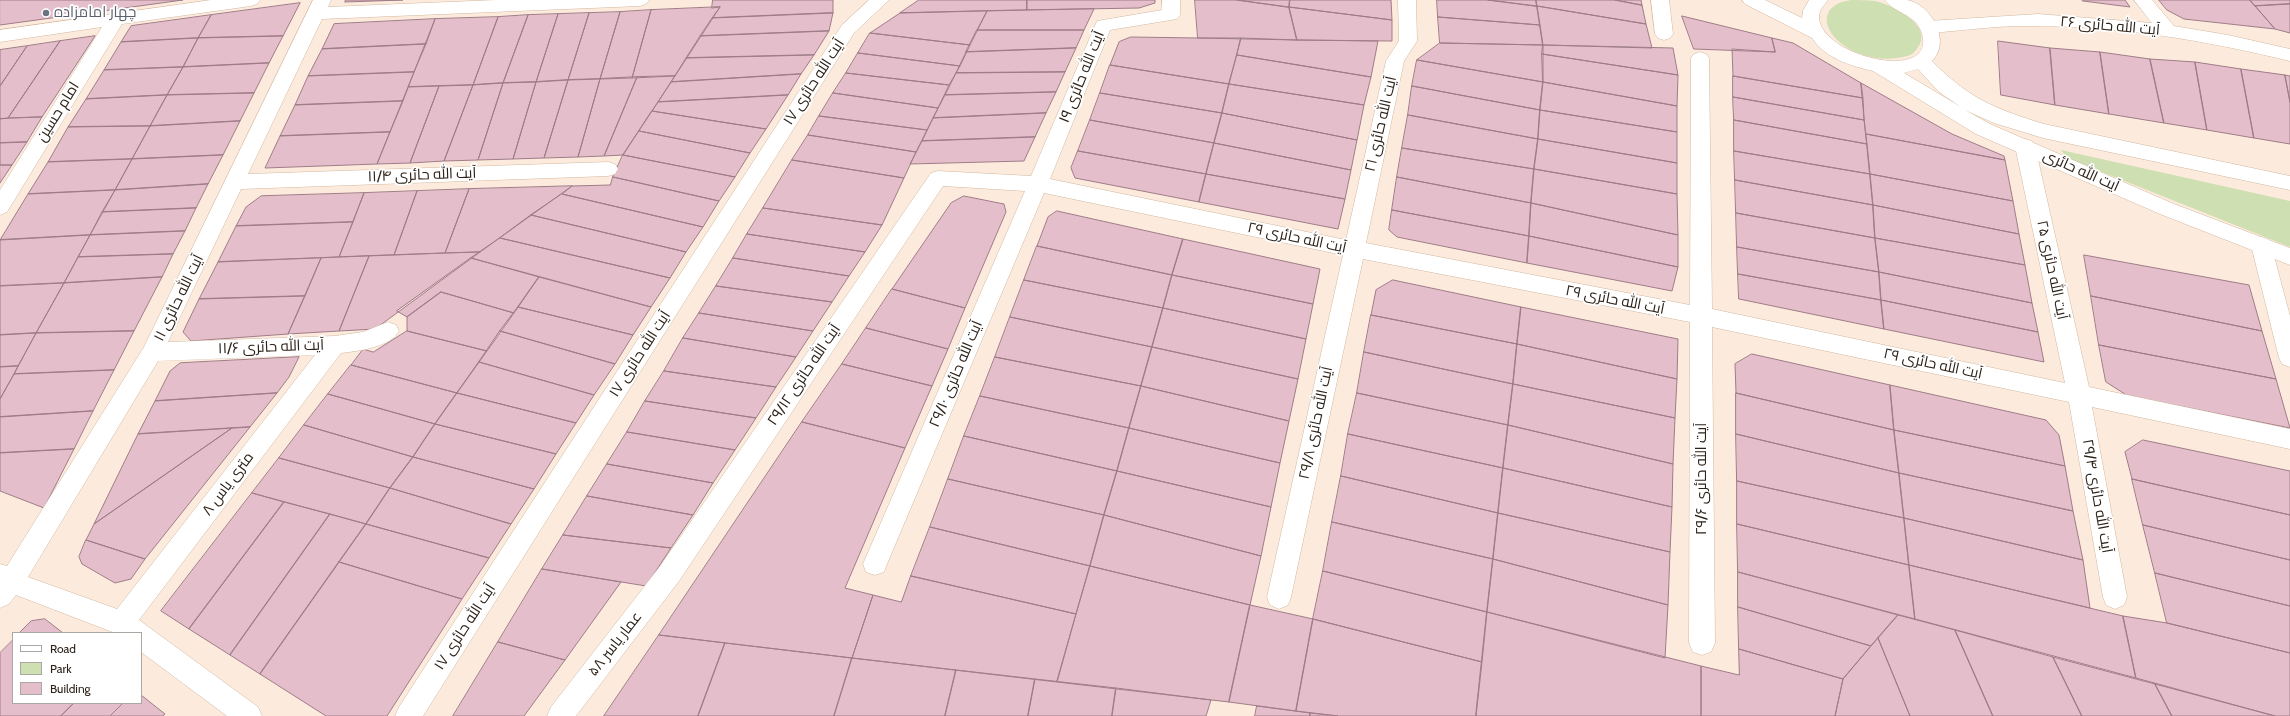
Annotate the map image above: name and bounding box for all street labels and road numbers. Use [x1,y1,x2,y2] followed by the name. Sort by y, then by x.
[2059,13,2161,39] street label: آیت الله حائری ۲۶
[1055,28,1109,126] street label: آیت الله حائری ۱۹
[780,36,848,128] street label: آیت الله حائری ۱۷
[1361,74,1401,174] street label: آیت الله حائری ۲۱
[33,79,83,145] street label: امام حسین
[2040,146,2122,196] street label: آیت الله حائری
[367,164,477,186] street label: آیت الله حائری ۱۱/۴
[1246,219,1348,257] street label: آیت الله حائری ۲۹
[2033,219,2071,321] street label: آیت الله حائری ۲۵
[150,252,208,344] street label: آیت الله حائری ۱۱
[1564,282,1666,318] street label: آیت الله حائری ۲۹
[606,308,674,400] street label: آیت الله حائری ۱۷
[925,318,987,430] street label: آیت الله حائری ۲۹/۱۰
[764,321,844,429] street label: آیت الله حائری ۲۹/۱۲
[218,336,324,358] street label: آیت الله حائری ۱۱/۶
[1882,345,1984,383] street label: آیت الله حائری ۲۹
[1295,365,1337,481] street label: آیت الله حائری ۲۹/۸
[1693,423,1711,535] street label: آیت الله حائری ۲۹/۶
[2078,438,2116,554] street label: آیت الله حائری ۲۹/۴
[198,449,258,519] street label: ۸ متری یاس
[431,581,499,673] street label: آیت الله حائری ۱۷
[584,608,646,680] street label: عمار یاسر ۵۸

